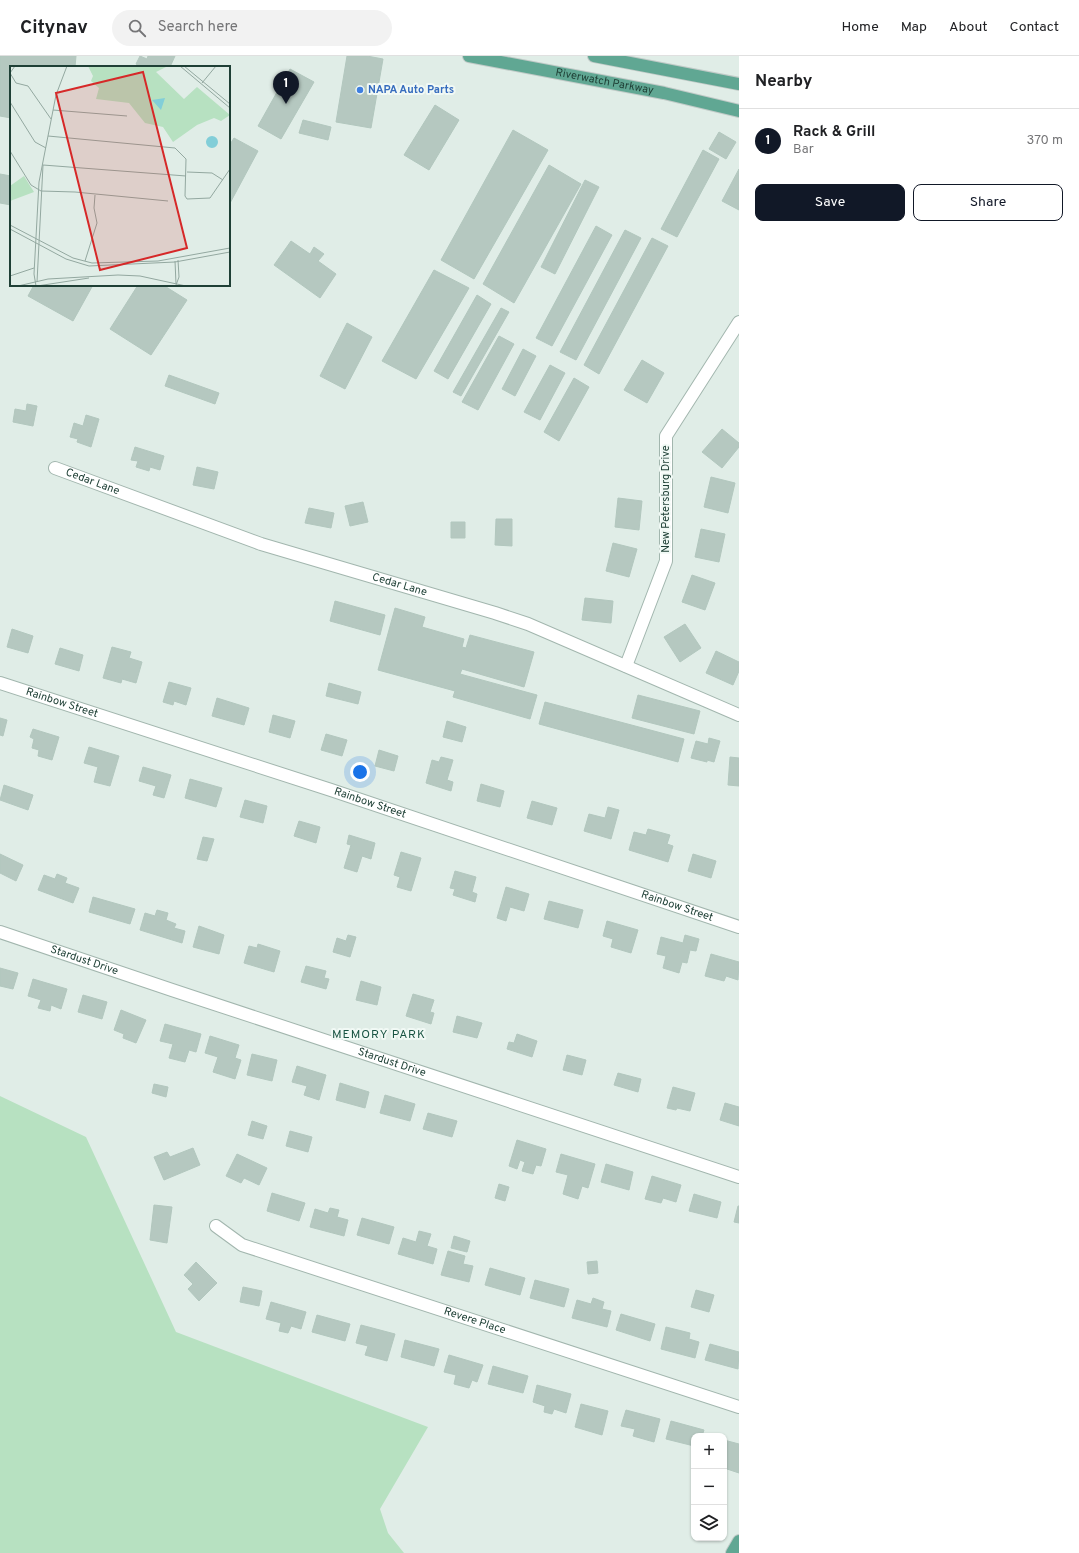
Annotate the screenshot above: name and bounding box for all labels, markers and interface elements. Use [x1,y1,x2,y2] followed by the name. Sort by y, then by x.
[112,10,392,46] search box
[20,16,88,40] text: Citynav
[126,17,148,39] icon: search
[158,18,238,37] text: Search here
[842,19,879,36] text: Home
[901,19,927,36] text: Map
[949,19,988,36] text: About
[1010,19,1059,36] text: Contact
[10,66,230,286] inset map
[554,66,655,98] street label: Riverwatch Parkway
[273,71,299,104] pin: 1
[755,71,812,93] text: Nearby
[368,83,454,97] place label: NAPA Auto Parts
[355,85,365,95] marker: NAPA Auto Parts
[793,123,875,142] text: Rack & Grill
[765,133,771,149] text: 1
[1026,133,1063,149] text: 370 m
[793,142,814,158] text: Bar
[755,184,905,221] button: Save
[913,184,1063,221] button: Share
[659,445,673,553] street label: New Petersburg Drive
[64,465,122,498] street label: Cedar Lane
[370,570,429,600] street label: Cedar Lane
[24,685,100,721] street label: Rainbow Street
[350,762,370,782] your location
[332,784,408,822] street label: Rainbow Street
[639,888,715,925] street label: Rainbow Street
[49,942,120,978] street label: Stardust Drive
[332,1027,426,1043] district label: MEMORY PARK
[356,1045,428,1080] street label: Stardust Drive
[442,1304,508,1337] street label: Revere Place
[691,1433,727,1541] map controls
[691,1433,727,1469] button: +
[691,1469,727,1505] button: −
[691,1505,727,1541] button: layers

